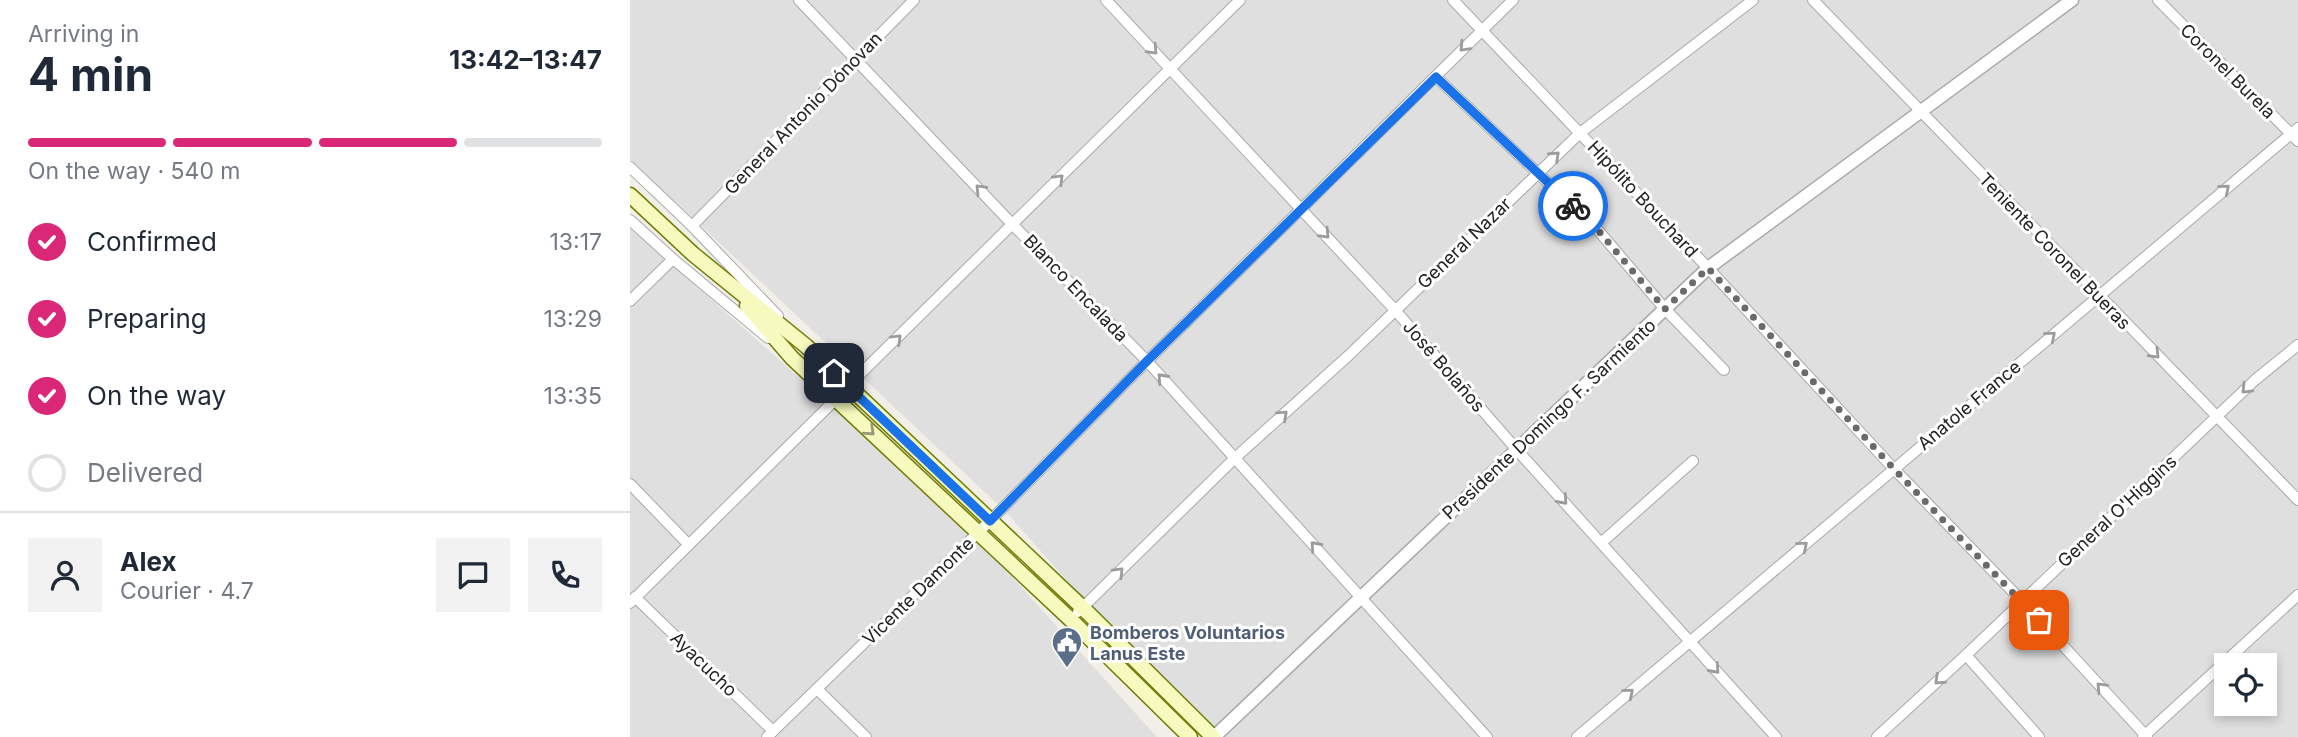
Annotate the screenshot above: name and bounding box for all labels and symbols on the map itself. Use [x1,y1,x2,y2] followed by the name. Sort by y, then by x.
[2176,19,2280,123] street label: Coronel Burela
[720,28,886,198] street label: General Antonio Dónovan
[1460,39,1473,52] one-way arrow
[1145,41,1158,54] one-way arrow
[1584,136,1702,262] street label: Hipólito Bouchard
[1547,152,1560,165] one-way arrow
[1975,168,2135,334] street label: Teniente Coronel Bueras
[1538,171,1608,241] courier
[1051,175,1064,188] one-way arrow
[975,185,988,198] one-way arrow
[2217,185,2230,197] one-way arrow
[1413,193,1515,293] street label: General Nazar
[1317,226,1329,239] one-way arrow
[1020,230,1132,346] street label: Blanco Encalada
[1438,314,1660,524] street label: Presidente Domingo F. Sarmiento
[1399,316,1489,416] street label: José Bolaños
[2044,331,2056,344] one-way arrow
[888,334,901,347] one-way arrow
[804,343,864,403] pin
[2147,346,2160,359] one-way arrow
[1913,356,2025,454] street label: Anatole France
[1158,373,1171,386] one-way arrow
[2241,380,2254,393] one-way arrow
[1275,410,1288,423] one-way arrow
[862,423,875,435] one-way arrow
[2053,451,2181,571] street label: General O'Higgins
[1555,492,1567,505] one-way arrow
[858,533,978,649] street label: Vicente Damonte
[1311,541,1324,554] one-way arrow
[1795,542,1808,554] one-way arrow
[1111,567,1124,580] one-way arrow
[2009,590,2069,650] pin
[1090,622,1285,664] place label: Bomberos Voluntarios Lanus Este
[1050,625,1084,669] public building icon: Bomberos Voluntarios Lanus Este
[666,627,742,701] street label: Ayacucho
[1707,661,1720,674] one-way arrow
[1934,672,1947,685] one-way arrow
[2097,682,2109,695] one-way arrow
[1621,689,1634,701] one-way arrow

